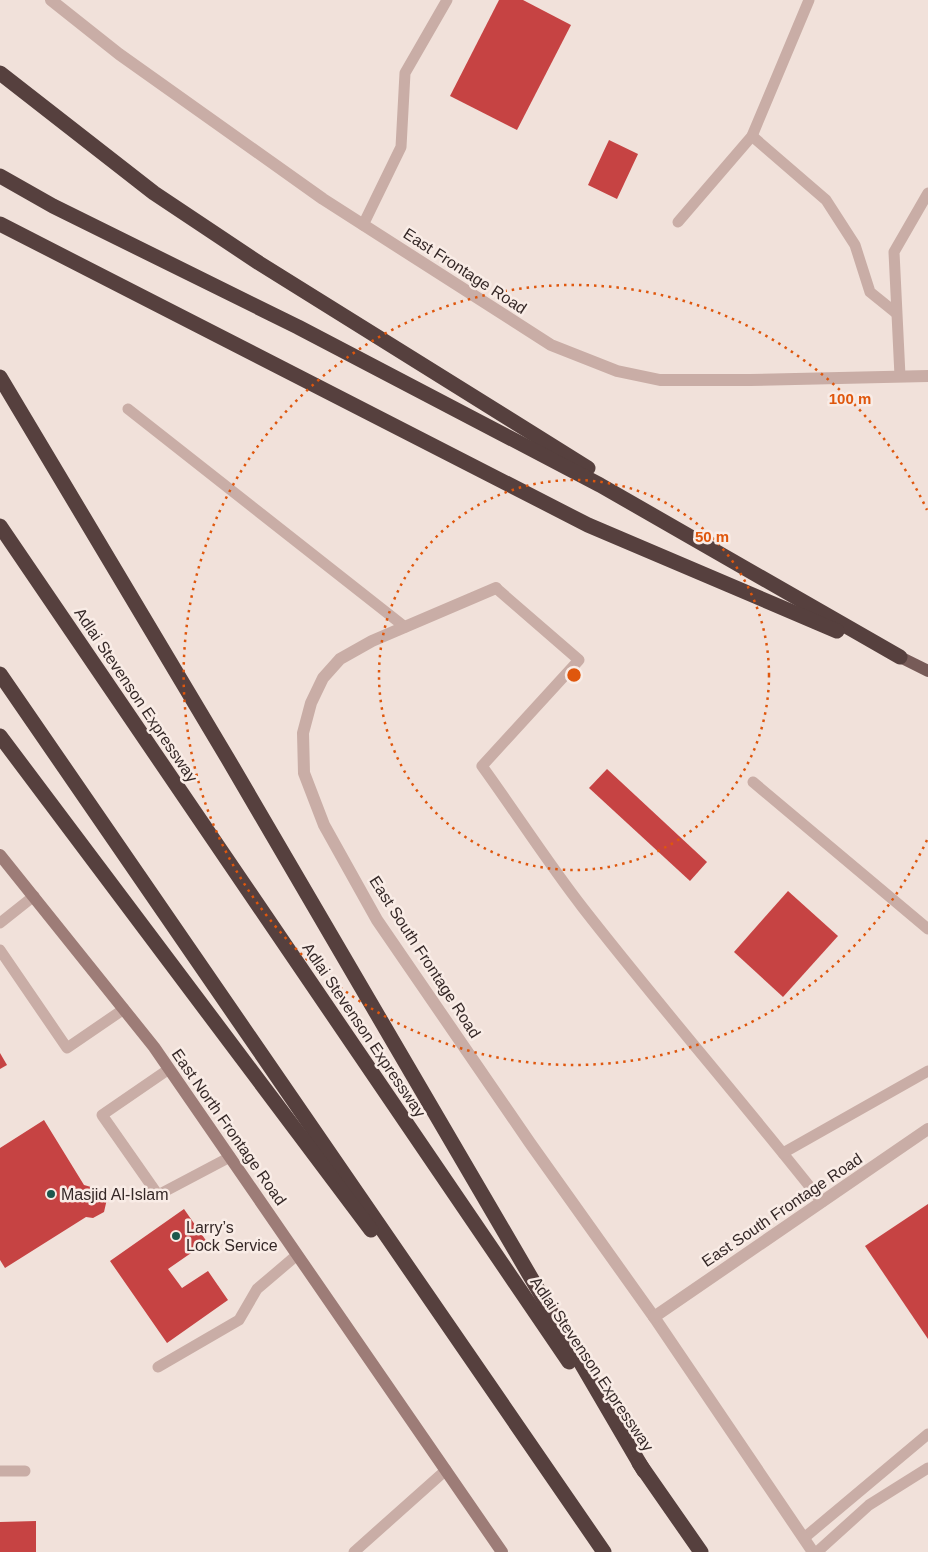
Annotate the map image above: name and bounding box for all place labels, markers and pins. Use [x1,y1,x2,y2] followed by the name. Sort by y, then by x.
[565,666,583,684] centre of rings
[61,1186,169,1203] place label: Masjid Al-Islam
[45,1188,57,1200] marker: Masjid Al-Islam
[186,1219,278,1254] place label: Larry’s Lock Service
[170,1230,182,1242] marker: Larry’s Lock Service

